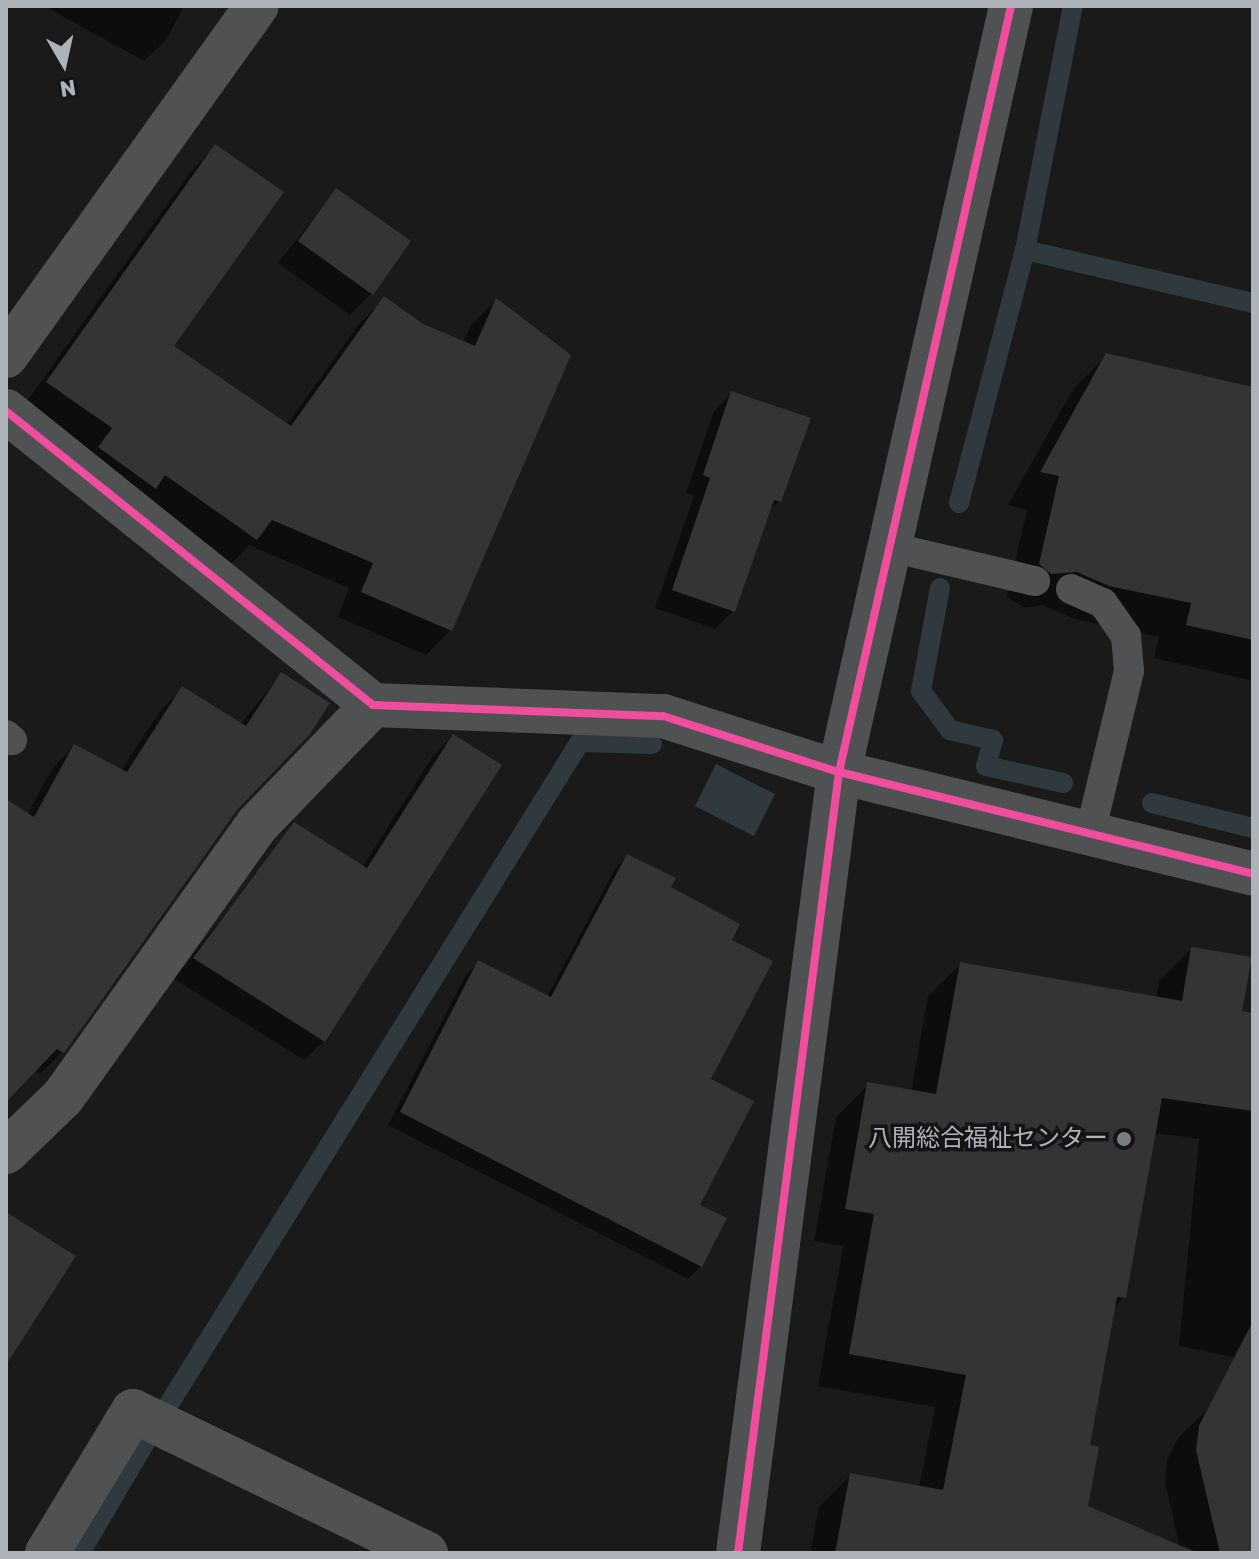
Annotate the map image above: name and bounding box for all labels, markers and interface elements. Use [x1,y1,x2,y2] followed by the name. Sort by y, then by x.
[24,24,104,104] north arrow
[58,74,78,103] text: N
[868,1125,1108,1153] place label: 八開総合福祉センター
[1115,1130,1133,1148] marker: 八開総合福祉センター

